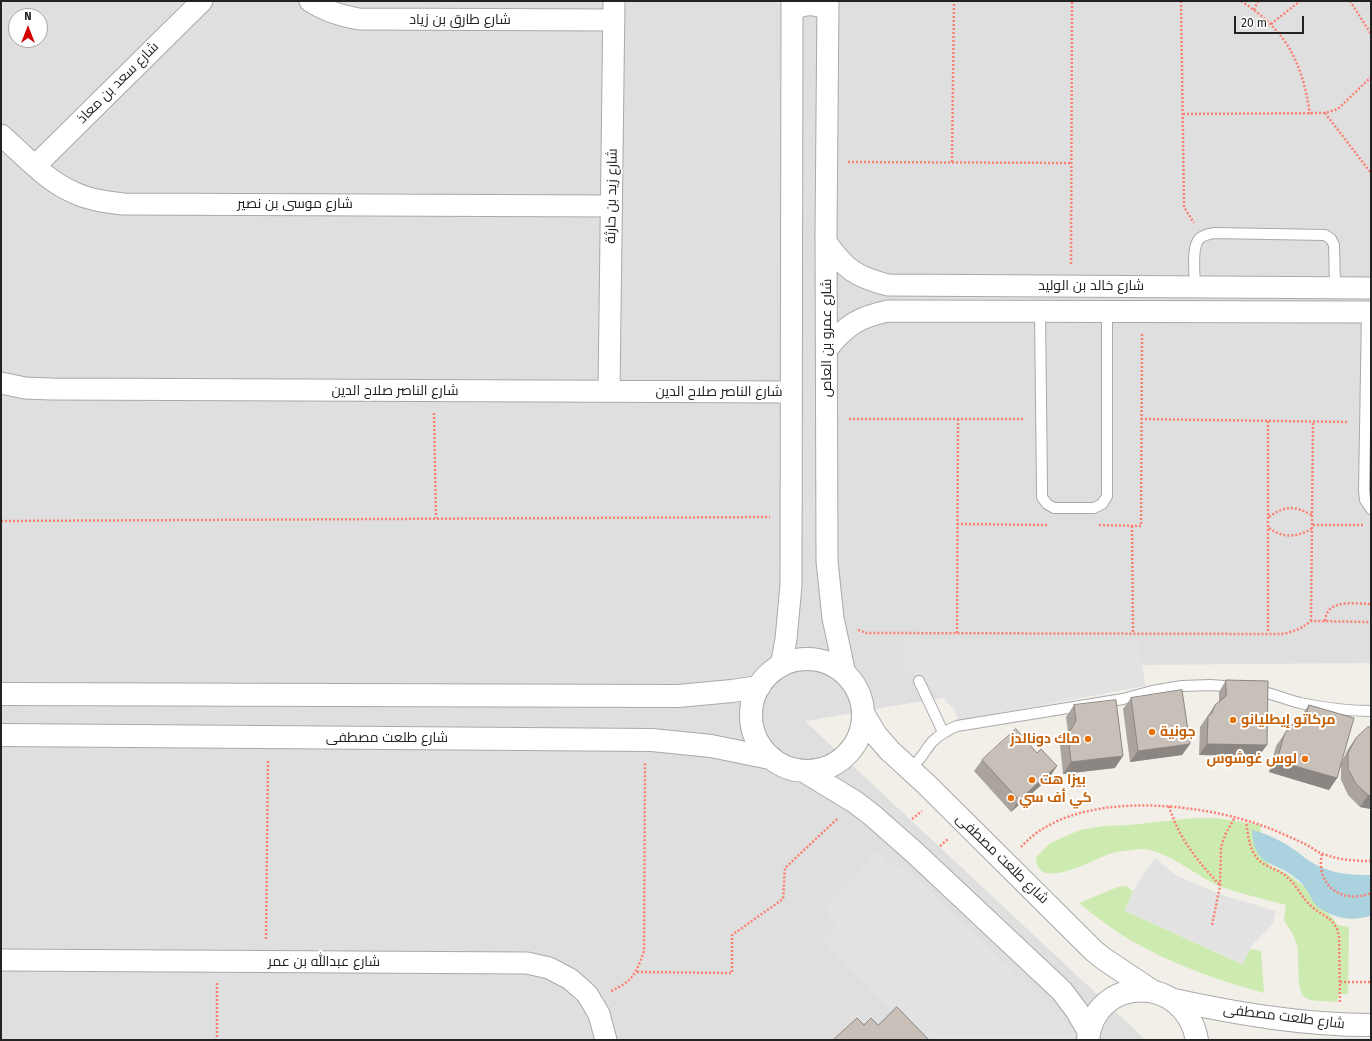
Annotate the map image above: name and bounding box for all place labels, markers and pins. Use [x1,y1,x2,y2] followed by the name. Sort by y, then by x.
[1241,712,1336,728] place label: مركاتو إيطليانو
[1228,715,1238,725] marker: مركاتو إيطليانو
[1160,724,1196,740] place label: جونية
[1147,727,1157,737] marker: جونية
[1010,731,1080,747] place label: ماك دونالدز
[1083,734,1093,744] marker: ماك دونالدز
[1207,751,1297,767] place label: لوس غوشوس
[1300,754,1310,764] marker: لوس غوشوس
[1040,772,1086,788] place label: بيزا هت
[1027,775,1037,785] marker: بيزا هت
[1019,790,1092,806] place label: كي أف سي
[1006,793,1016,803] marker: كي أف سي

